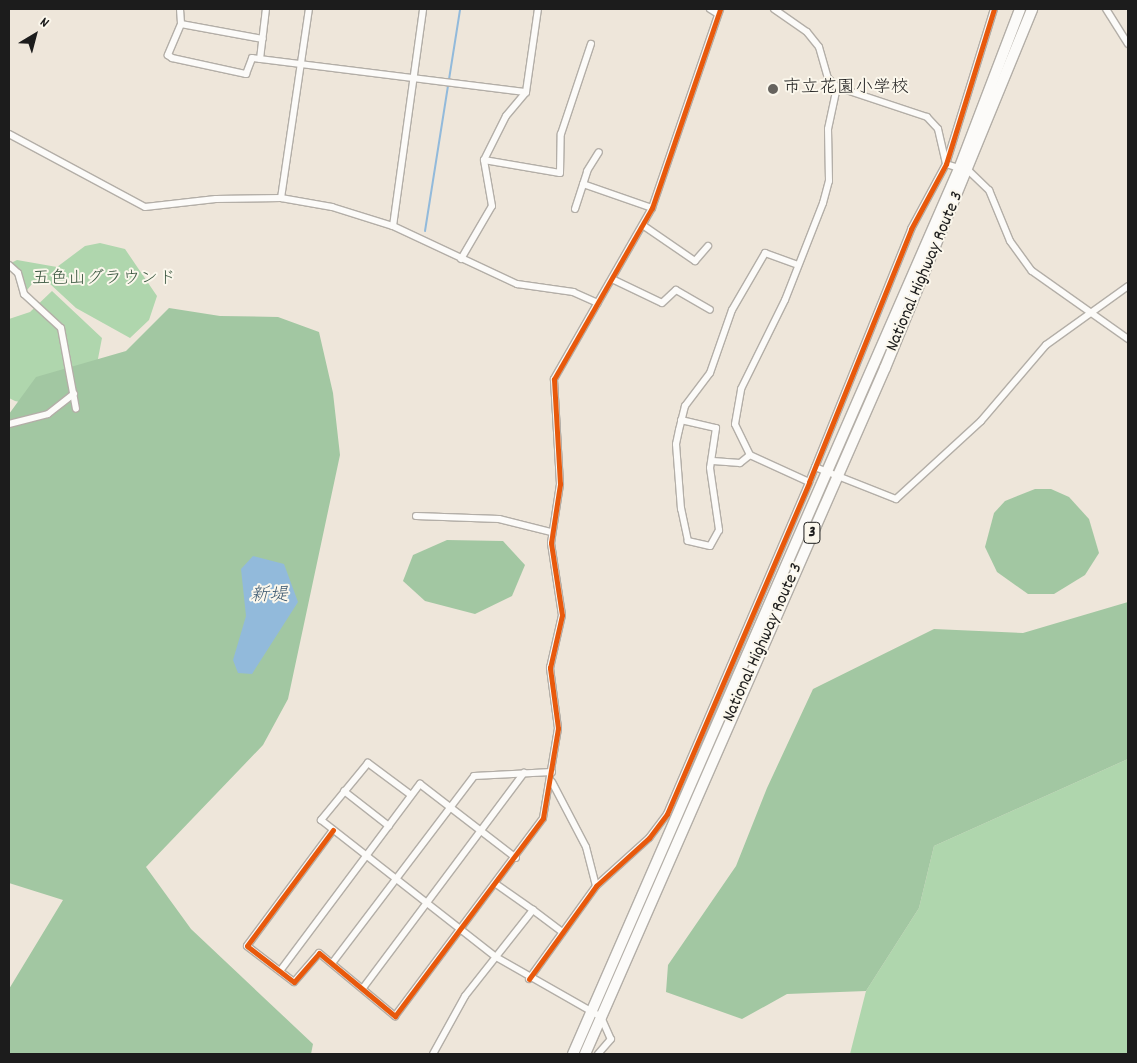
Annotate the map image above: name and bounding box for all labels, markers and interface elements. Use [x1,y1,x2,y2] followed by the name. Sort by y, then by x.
[10,10,60,60] north arrow
[35,13,53,33] text: N
[783,78,909,100] place label: 市立花園小学校
[767,83,779,95] marker: 市立花園小学校
[883,189,969,355] street label: National Highway Route 3
[32,269,176,291] park label: 五色山グラウンド
[803,520,821,546] road number: 3
[719,560,809,726] street label: National Highway Route 3
[250,586,288,608] water label: 新堤

